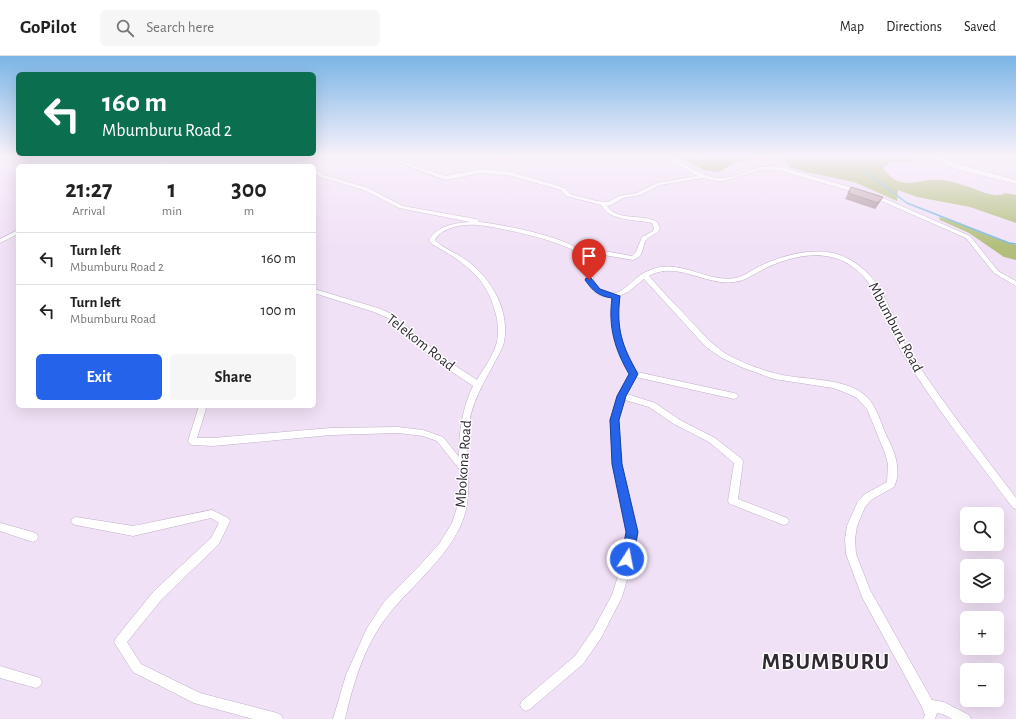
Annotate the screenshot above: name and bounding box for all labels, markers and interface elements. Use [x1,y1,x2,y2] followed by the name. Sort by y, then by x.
[100,10,380,46] search box
[114,17,136,39] icon: search
[20,18,76,37] text: GoPilot
[146,20,214,35] text: Search here
[840,20,864,34] text: Map
[886,20,942,34] text: Directions
[964,20,996,34] text: Saved
[36,88,88,140] icon: left
[102,89,167,117] text: 160 m
[102,122,232,140] text: Mbumburu Road 2
[65,178,112,202] text: 21:27
[168,178,176,202] text: 1
[231,178,267,202] text: 300
[72,205,106,218] text: Arrival
[162,205,182,218] text: min
[244,205,254,218] text: m
[572,239,606,280] pin
[70,243,121,258] text: Turn left
[578,245,600,267] icon: arrive
[36,248,58,270] icon: left
[261,251,296,266] text: 160 m
[70,261,164,274] text: Mbumburu Road 2
[866,280,926,375] street label: Mbumburu Road
[70,295,121,310] text: Turn left
[36,300,58,322] icon: left
[261,303,296,318] text: 100 m
[384,311,458,374] street label: Telekom Road
[70,313,156,326] text: Mbumburu Road
[36,354,162,400] button: Exit
[170,354,296,400] button: Share
[453,420,474,508] street label: Mbokona Road
[960,507,1004,707] map controls
[960,507,1004,551] button: search
[606,538,648,580] position arrow
[960,559,1004,603] button: layers
[960,611,1004,655] button: +
[762,651,890,674] district label: MBUMBURU
[960,663,1004,707] button: −

